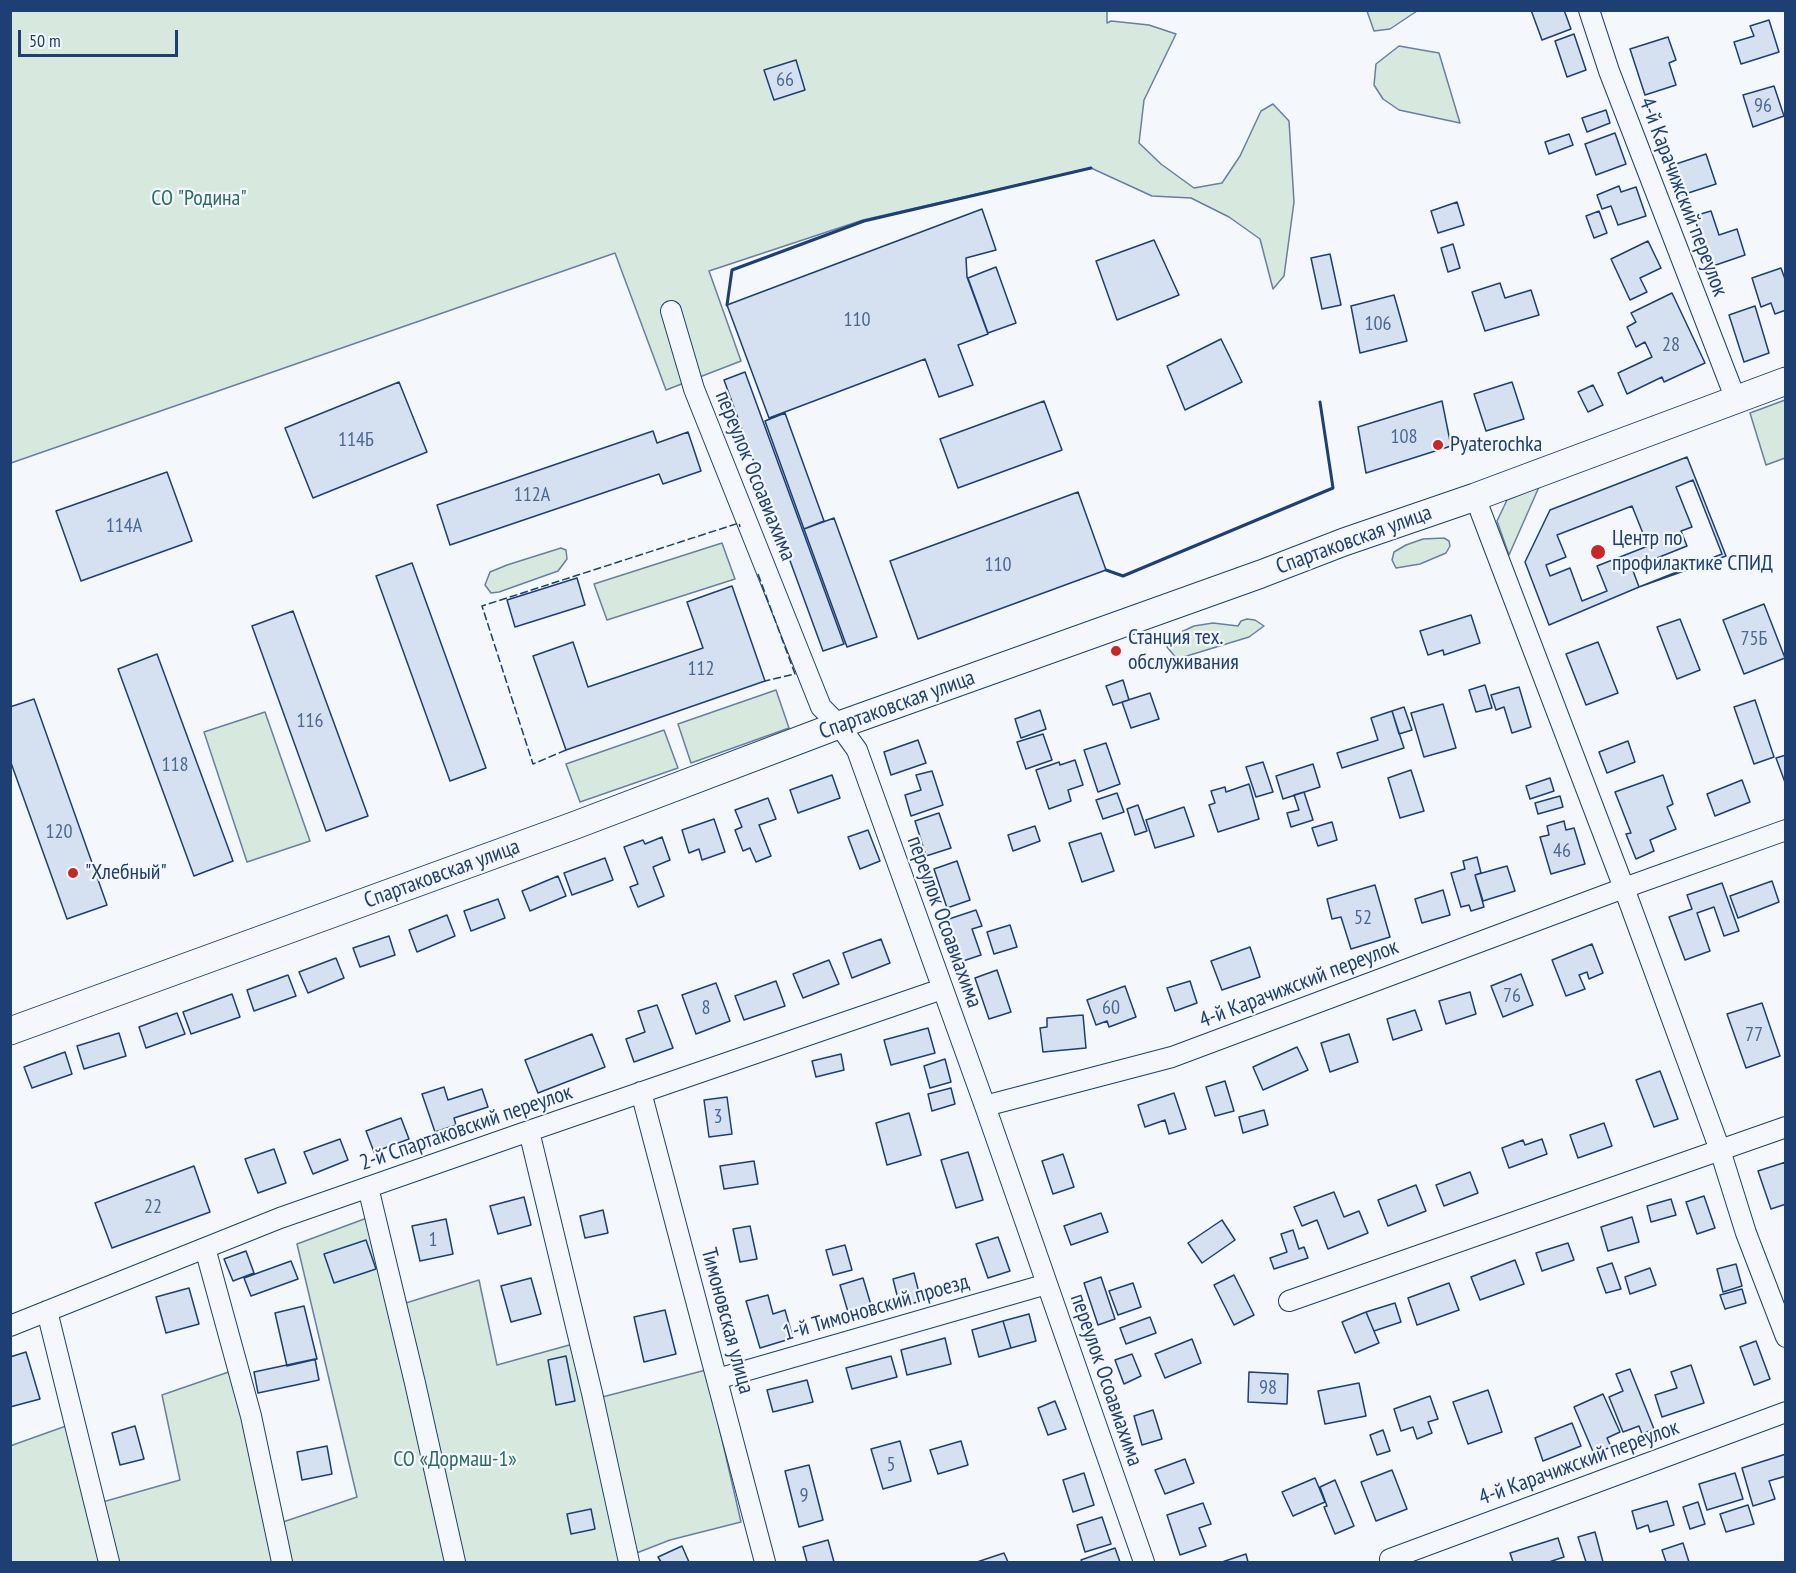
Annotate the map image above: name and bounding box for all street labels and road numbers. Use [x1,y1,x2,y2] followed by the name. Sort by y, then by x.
[1633,94,1733,300] street label: 4-й Карачижский переулок
[709,387,801,565] street label: переулок Осоавиахима
[1273,500,1435,580] street label: Спартаковская улица
[816,665,978,745] street label: Спартаковская улица
[901,833,987,1011] street label: переулок Осоавиахима
[361,834,523,914] street label: Спартаковская улица
[1196,934,1402,1034] street label: 4-й Карачижский переулок
[356,1079,576,1177] street label: 2-й Спартаковский переулок
[695,1245,759,1397] street label: Тимоновская улица
[780,1269,972,1347] street label: 1-й Тимоновский проезд
[1064,1290,1148,1470] street label: переулок Осоавиахима
[1475,1415,1683,1511] street label: 4-й Карачижский переулок

